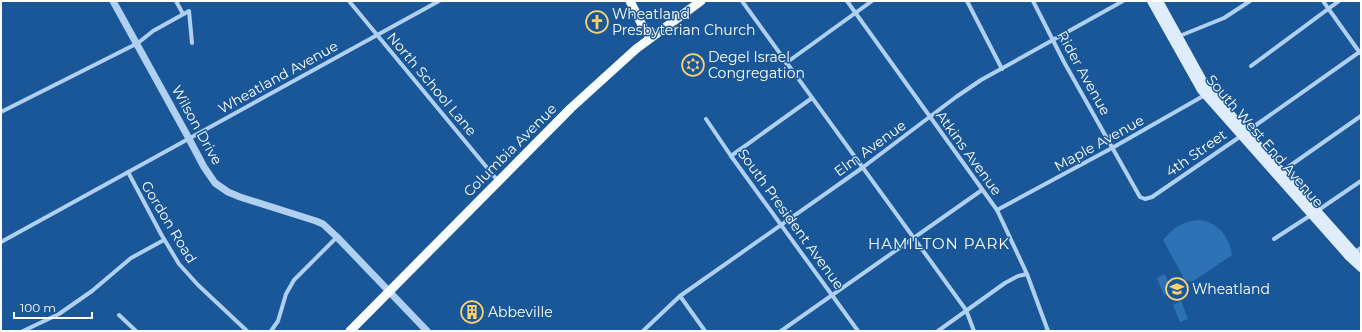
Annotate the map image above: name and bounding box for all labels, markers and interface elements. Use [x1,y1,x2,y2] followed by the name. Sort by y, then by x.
[612,5,755,39] place label: Wheatland Presbyterian Church
[584,9,610,35] church icon: Wheatland Presbyterian Church
[383,28,481,140] street label: North School Lane
[1053,28,1115,118] street label: Rider Avenue
[215,37,341,117] street label: Wheatland Avenue
[708,48,805,82] place label: Degel Israel Congregation
[680,52,706,78] synagogue icon: Degel Israel Congregation
[1202,71,1328,211] street label: South West End Avenue
[168,82,226,168] street label: Wilson Drive
[460,100,560,200] street label: Columbia Avenue
[932,107,1006,199] street label: Atkins Avenue
[1051,111,1147,175] street label: Maple Avenue
[831,116,909,180] street label: Elm Avenue
[1162,125,1230,181] street label: 4th Street
[734,145,848,293] street label: South President Avenue
[137,177,201,267] street label: Gordon Road
[868,234,1010,253] district label: HAMILTON PARK
[1164,276,1190,302] school or university icon: Wheatland
[1192,280,1270,298] place label: Wheatland
[14,294,92,320] scale bar
[459,299,485,325] building icon: Abbeville
[20,300,56,315] text: 100 m
[488,303,553,321] place label: Abbeville

